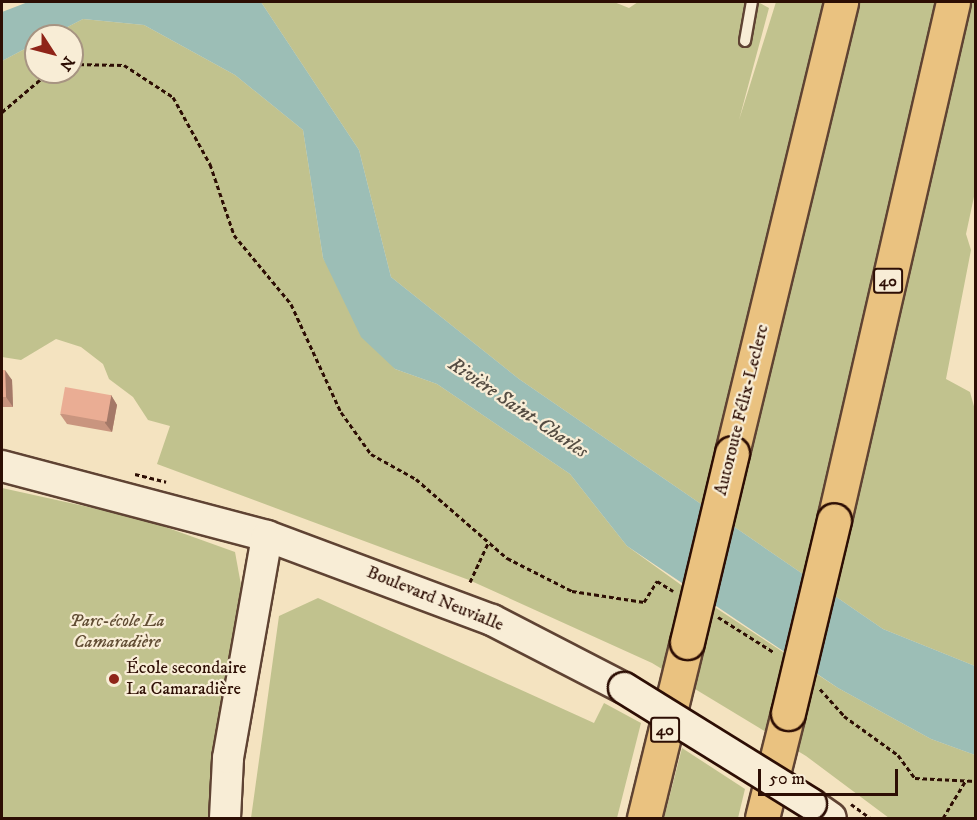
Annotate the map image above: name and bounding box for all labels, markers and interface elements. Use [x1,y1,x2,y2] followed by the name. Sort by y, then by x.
[24,24,84,84] north arrow
[55,52,79,75] text: N
[873,268,903,294] road number: 40
[710,322,774,498] street label: Autoroute Félix-Leclerc
[444,352,592,464] water label: Rivière Saint-Charles
[363,562,507,636] street label: Boulevard Neuvialle
[70,611,164,654] park label: Parc-école La Camaradière
[126,658,247,700] place label: École secondaire La Camaradière
[107,672,121,686] marker: École secondaire La Camaradière
[650,717,680,743] road number: 40
[761,757,900,795] scale bar
[769,768,805,790] text: 50 m

